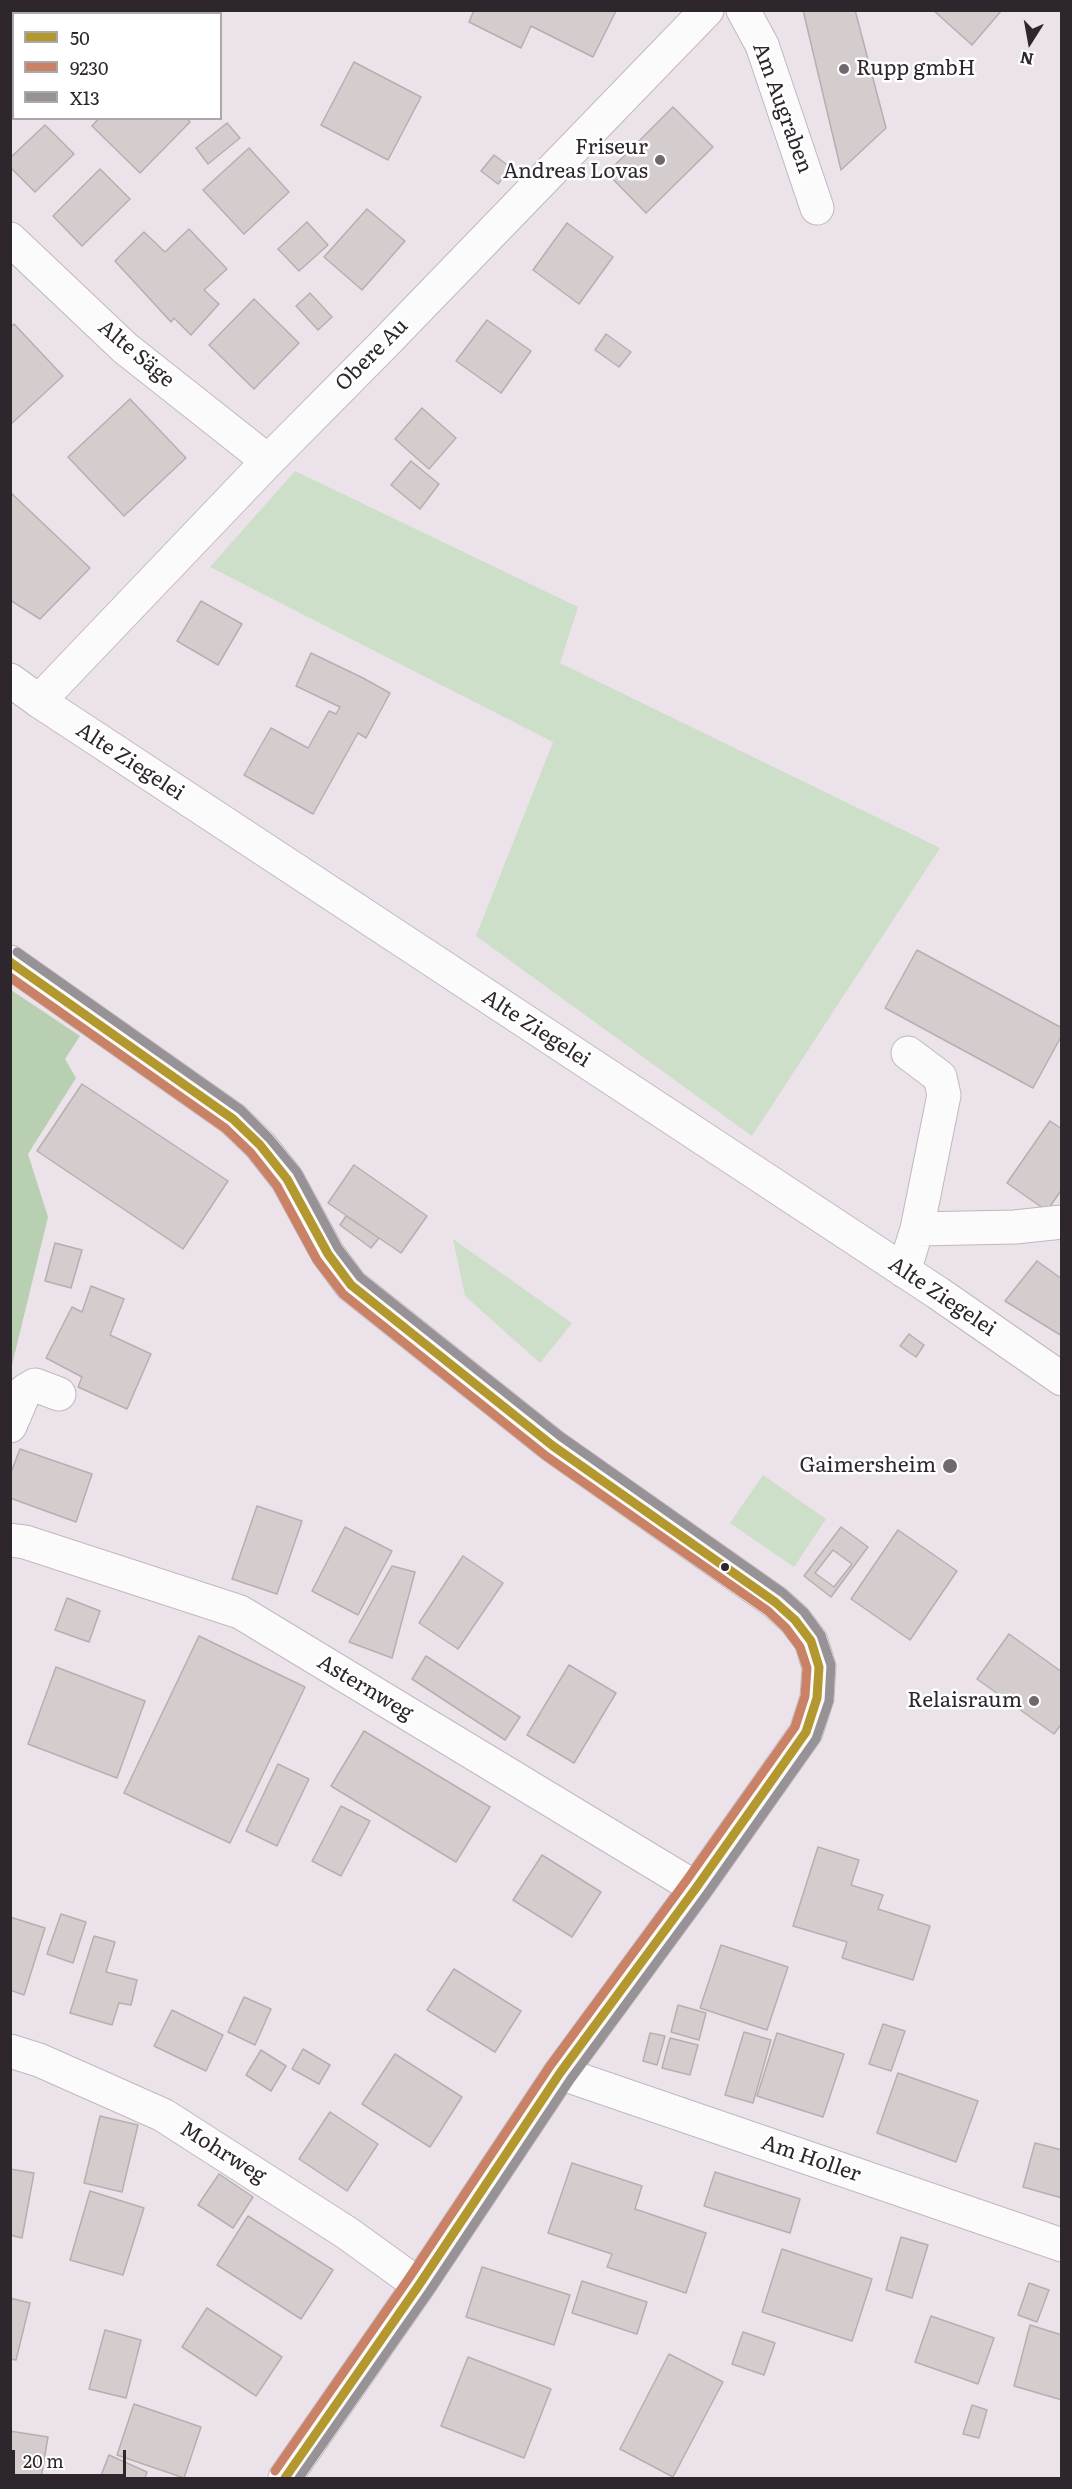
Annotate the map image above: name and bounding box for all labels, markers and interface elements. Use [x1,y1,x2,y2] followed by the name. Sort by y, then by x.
[12,12,222,120] legend
[1000,12,1060,72] north arrow
[70,24,90,51] text: 50
[747,39,817,177] street label: Am Augraben
[1018,47,1035,73] text: N
[70,54,108,81] text: 9230
[856,56,975,82] place label: Rupp gmbH
[837,62,851,76] marker: Rupp gmbH
[70,84,100,111] text: X13
[503,135,648,185] place label: Friseur Andreas Lovas
[653,153,667,167] marker: Friseur Andreas Lovas
[331,314,413,396] street label: Obere Au
[93,315,179,393] street label: Alte Säge
[71,718,189,806] street label: Alte Ziegelei
[477,985,595,1073] street label: Alte Ziegelei
[884,1252,1000,1342] street label: Alte Ziegelei
[800,1453,936,1479] place label: Gaimersheim
[941,1457,959,1475] marker: Gaimersheim
[719,1561,731,1573] unlabelled marker
[313,1650,417,1726] street label: Asternweg
[908,1688,1022,1714] place label: Relaisraum
[1027,1694,1041,1708] marker: Relaisraum
[175,2117,271,2189] street label: Mohrweg
[758,2130,864,2188] street label: Am Holler
[15,2438,129,2476] scale bar
[23,2447,64,2474] text: 20 m

